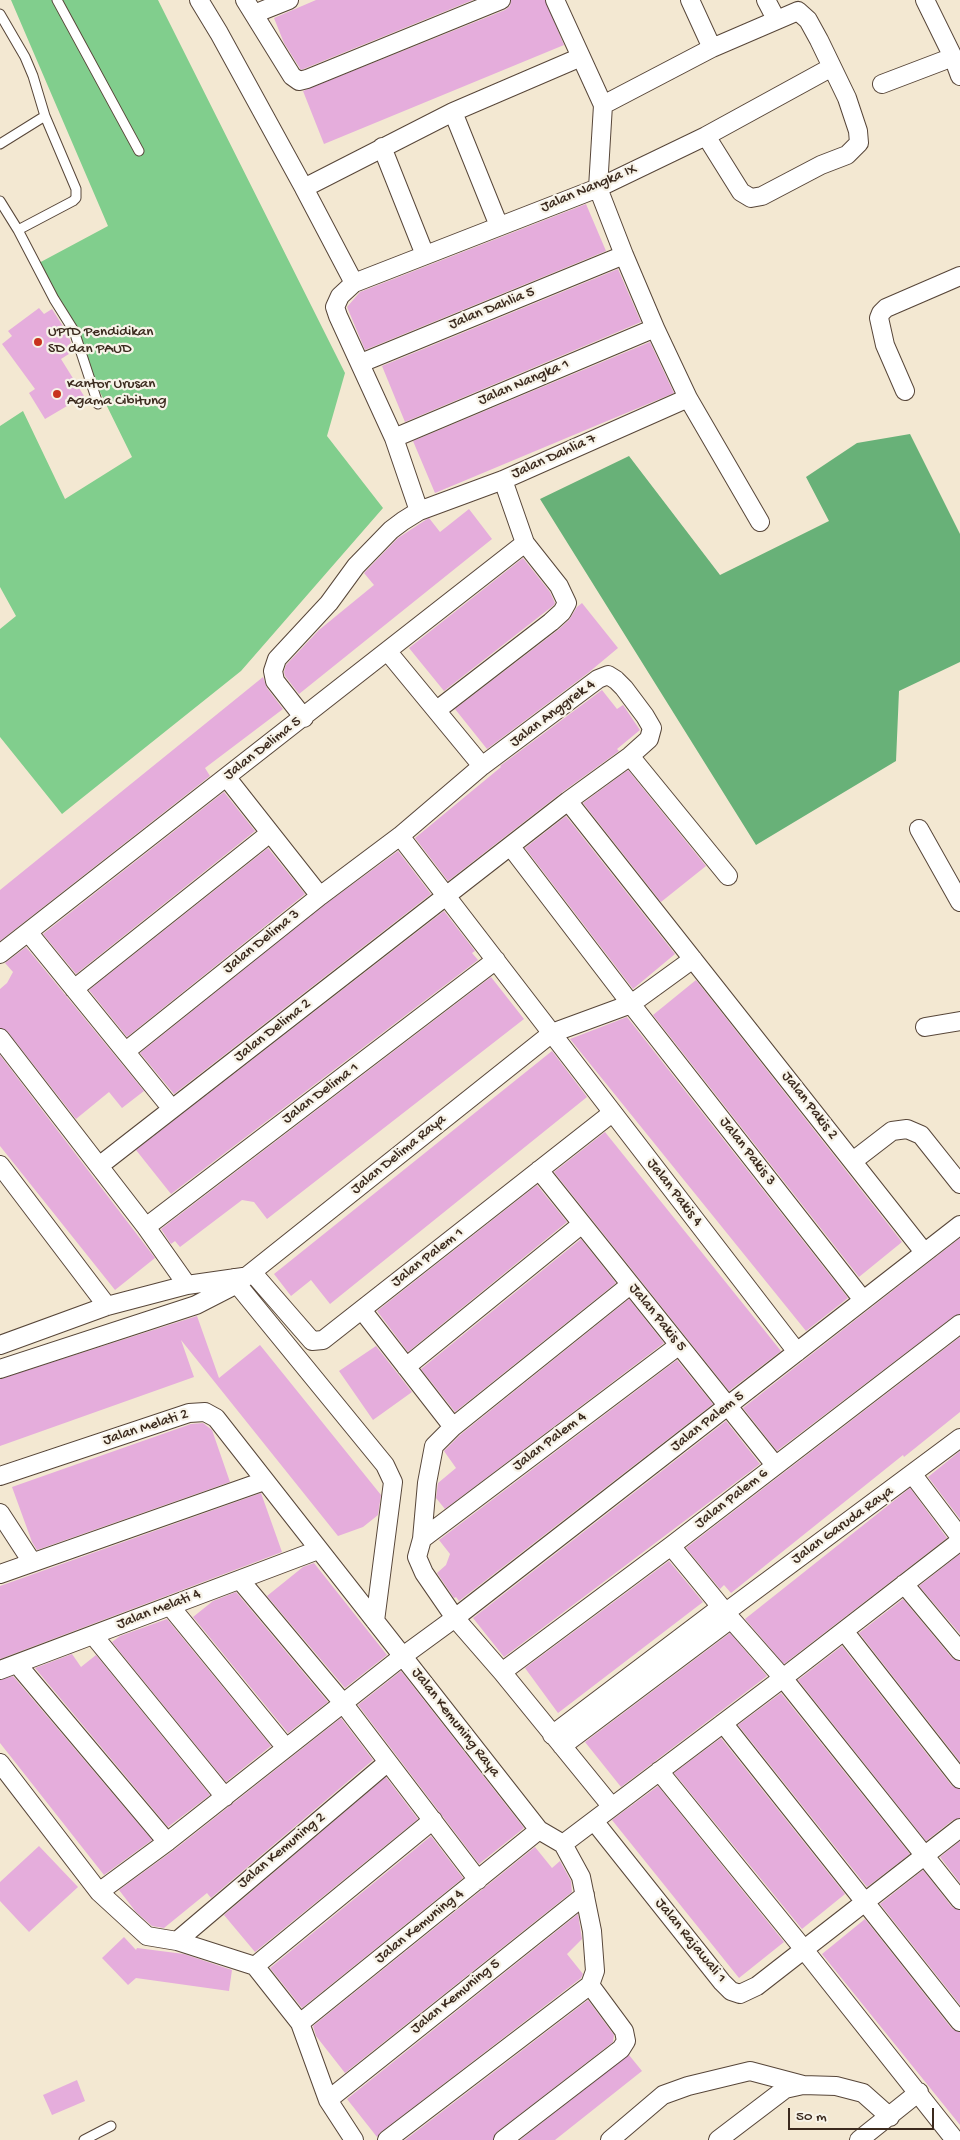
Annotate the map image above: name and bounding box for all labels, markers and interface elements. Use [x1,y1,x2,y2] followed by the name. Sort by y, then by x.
[538,161,640,217] street label: Jalan Nangka IX
[446,284,538,334] street label: Jalan Dahlia 5
[48,324,153,359] place label: UPTD Pendidikan SD dan PAUD
[32,336,44,348] marker: UPTD Pendidikan SD dan PAUD
[476,356,572,410] street label: Jalan Nangka 1
[67,376,167,411] place label: Kantor Urusan Agama Cibitung
[51,388,63,400] marker: Kantor Urusan Agama Cibitung
[509,430,599,484] street label: Jalan Dahlia 7
[507,676,599,752] street label: Jalan Anggrek 4
[221,713,305,785] street label: Jalan Delima 5
[220,906,304,978] street label: Jalan Delima 3
[231,995,315,1067] street label: Jalan Delima 2
[279,1059,363,1129] street label: Jalan Delima 1
[777,1068,841,1144] street label: Jalan Pakis 2
[348,1111,450,1199] street label: Jalan Delima Raya
[715,1114,779,1190] street label: Jalan Pakis 3
[642,1155,706,1231] street label: Jalan Pakis 4
[388,1224,468,1292] street label: Jalan Palem 1
[624,1280,690,1356] street label: Jalan Pakis 5
[668,1388,748,1456] street label: Jalan Palem 5
[101,1406,191,1450] street label: Jalan Melati 2
[510,1408,590,1476] street label: Jalan Palem 4
[692,1465,772,1533] street label: Jalan Palem 6
[789,1483,897,1569] street label: Jalan Garuda Raya
[115,1586,203,1634] street label: Jalan Melati 4
[407,1665,503,1781] street label: Jalan Kemuning Raya
[234,1809,330,1893] street label: Jalan Kemuning 2
[372,1886,468,1968] street label: Jalan Kemuning 4
[650,1895,730,1987] street label: Jalan Rajawali 1
[408,1955,504,2039] street label: Jalan Kemuning 5
[790,2098,936,2130] scale bar
[796,2108,827,2126] text: 50 m

